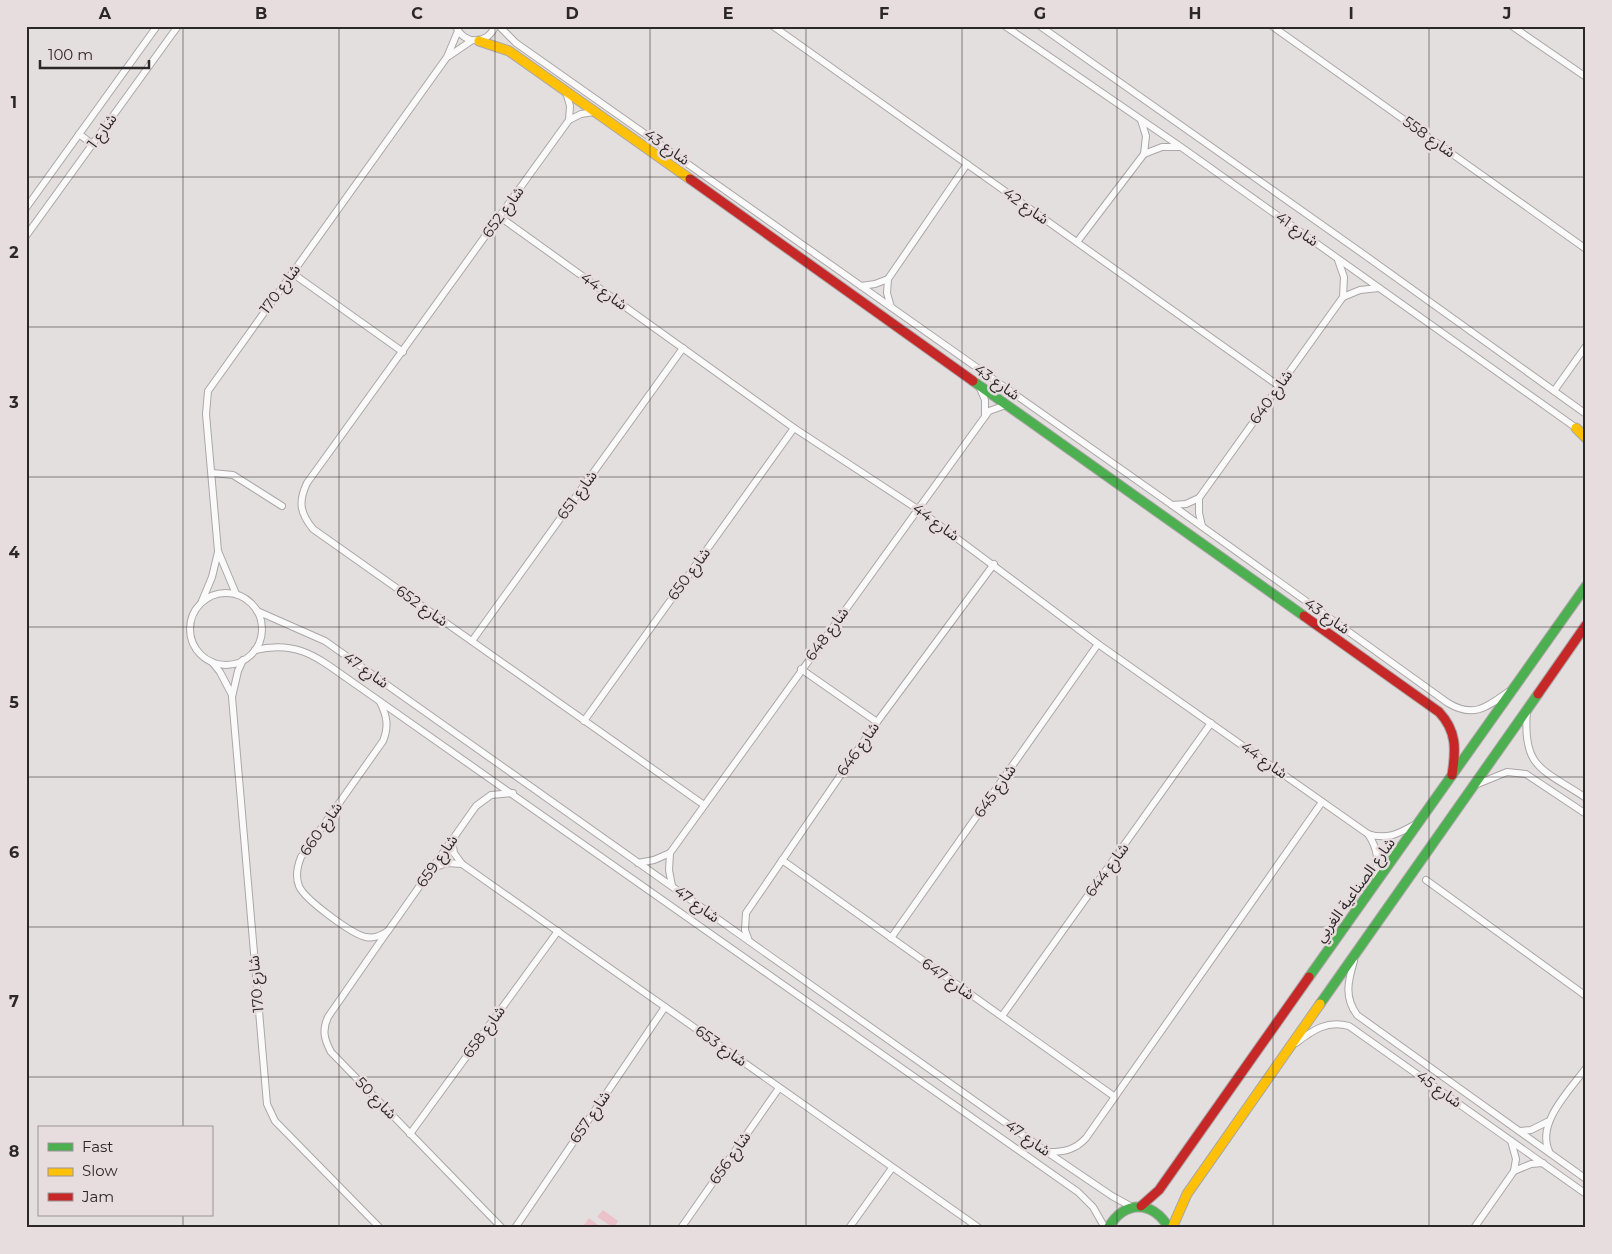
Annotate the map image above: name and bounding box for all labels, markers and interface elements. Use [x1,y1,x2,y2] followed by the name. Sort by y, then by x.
[98,4,112,23] text: A
[255,4,267,23] text: B
[411,4,423,23] text: C
[565,4,579,23] text: D
[723,4,733,23] text: E
[879,4,889,23] text: F
[1034,4,1046,23] text: G
[1189,4,1201,23] text: H
[1348,4,1354,23] text: I
[1502,4,1511,23] text: J
[40,38,149,70] scale bar
[48,45,93,64] text: 100 m
[11,93,17,112] text: 1
[83,109,123,154] street label: شارع 1
[1398,112,1459,164] street label: شارع 558
[639,124,694,172] street label: شارع 43
[477,182,530,243] street label: شارع 652
[998,183,1053,231] street label: شارع 42
[1270,207,1323,253] street label: شارع 41
[9,243,19,262] text: 2
[255,260,307,319] street label: شارع 170
[576,267,632,316] street label: شارع 44
[969,359,1024,407] street label: شارع 43
[1245,366,1299,429] street label: شارع 640
[8,393,19,412] text: 3
[552,466,603,525] street label: شارع 651
[908,498,964,547] street label: شارع 44
[8,543,20,562] text: 4
[663,543,717,606] street label: شارع 650
[391,581,452,633] street label: شارع 652
[1299,593,1354,641] street label: شارع 43
[801,603,855,666] street label: شارع 648
[338,647,393,695] street label: شارع 47
[9,693,19,712] text: 5
[832,718,886,781] street label: شارع 646
[1235,737,1292,785] street label: شارع 44
[969,760,1022,823] street label: شارع 645
[295,798,349,861] street label: شارع 660
[412,831,464,892] street label: شارع 659
[1310,834,1401,947] street label: شارع الصناعية الغربي
[1081,839,1135,902] street label: شارع 644
[9,843,19,862] text: 6
[669,881,724,929] street label: شارع 47
[244,954,270,1013] street label: شارع 170
[916,954,979,1006] street label: شارع 647
[9,992,19,1011] text: 7
[458,1002,512,1063] street label: شارع 658
[690,1021,751,1073] street label: شارع 653
[1411,1066,1466,1114] street label: شارع 45
[349,1072,401,1125] street label: شارع 50
[565,1087,617,1148] street label: شارع 657
[1000,1115,1055,1163] street label: شارع 47
[38,1126,212,1216] legend
[705,1128,757,1189] street label: شارع 656
[82,1137,113,1156] text: Fast
[9,1142,19,1161] text: 8
[82,1161,118,1180] text: Slow
[81,1187,114,1206] text: Jam

